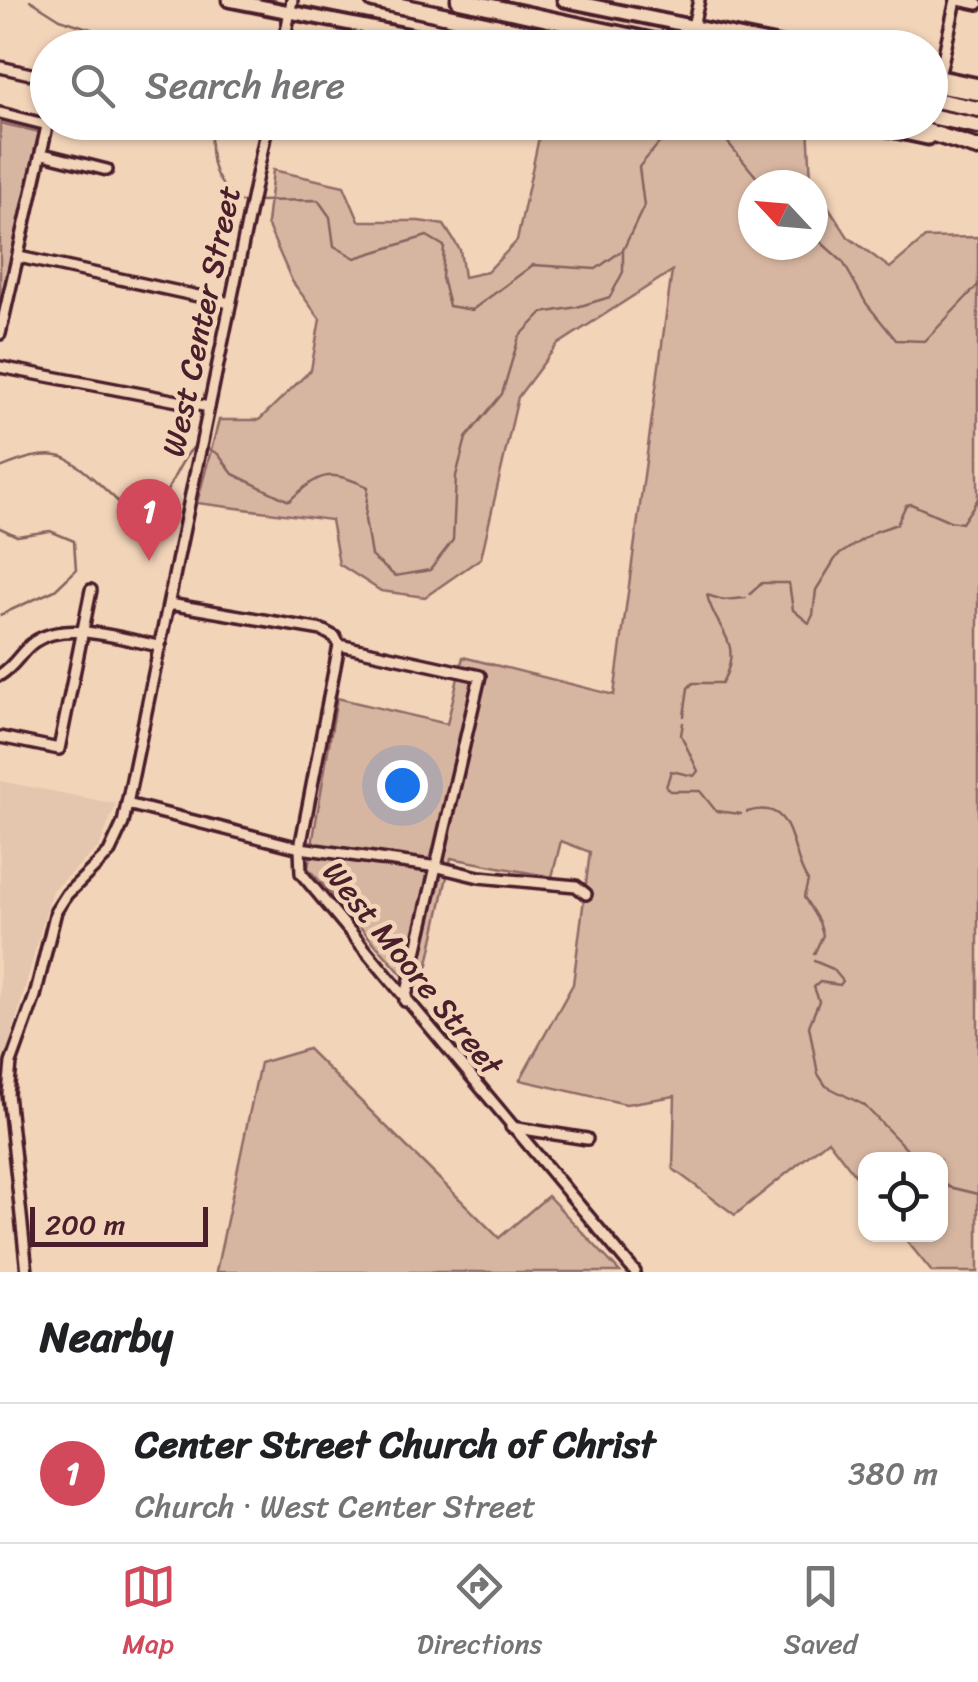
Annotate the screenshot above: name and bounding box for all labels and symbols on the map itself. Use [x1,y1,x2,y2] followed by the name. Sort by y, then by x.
[738,170,828,260] north arrow
[145,180,258,462] street label: West Center Street
[116,478,182,561] pin: 1
[377,760,428,811] your location
[307,848,519,1090] street label: West Moore Street
[30,1202,208,1246] scale bar

